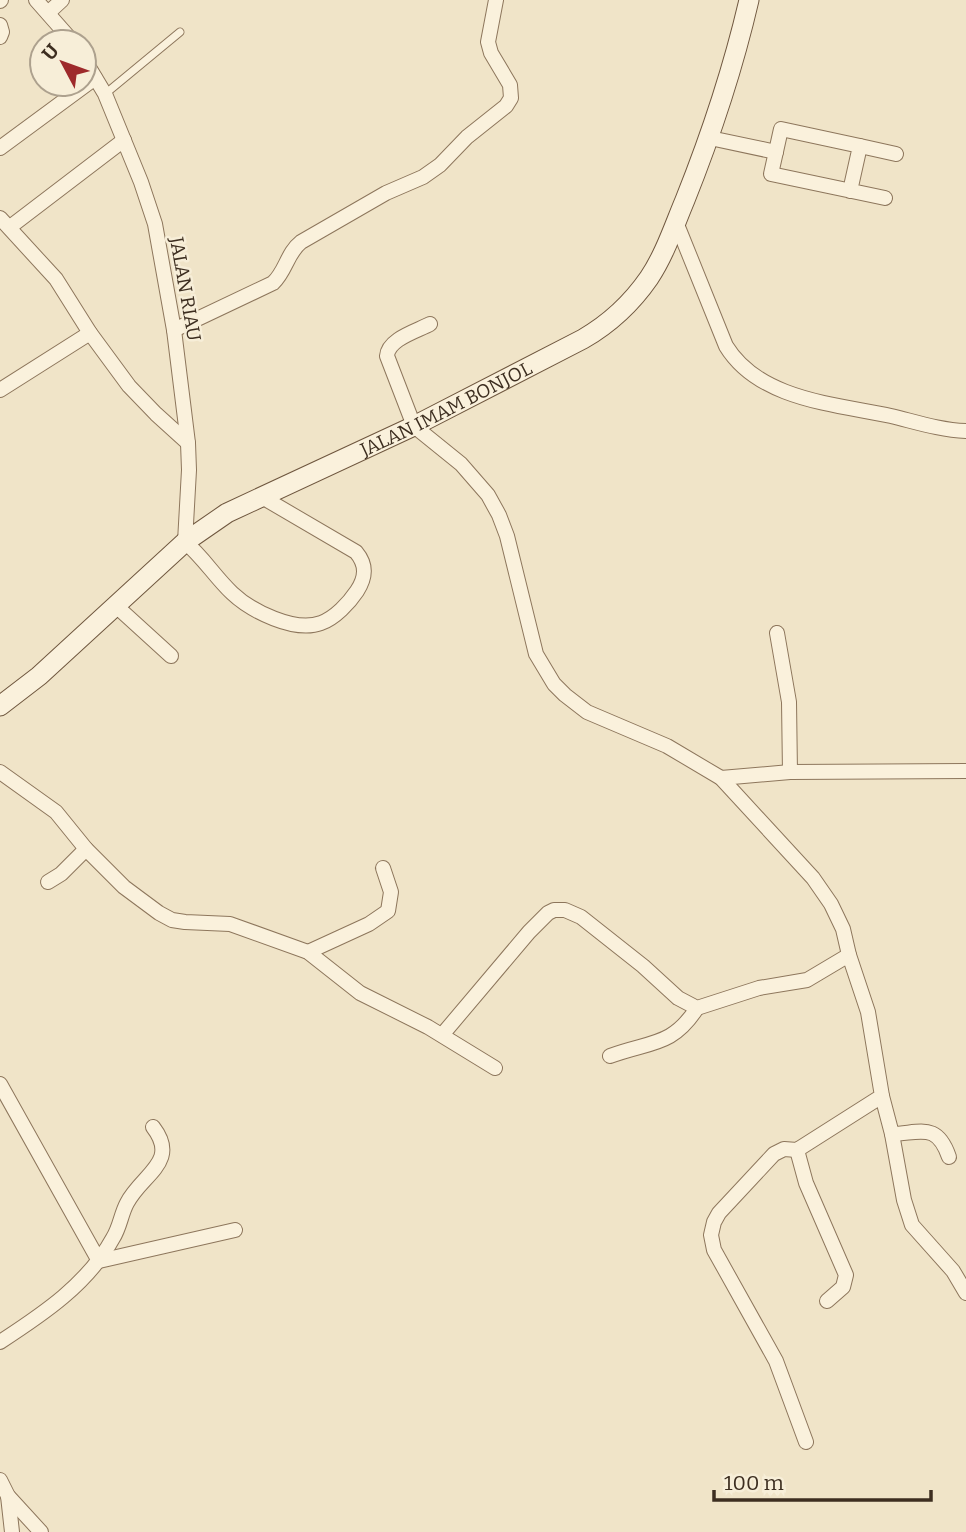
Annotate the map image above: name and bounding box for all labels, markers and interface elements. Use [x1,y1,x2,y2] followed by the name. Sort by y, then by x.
[28,28,98,98] north arrow
[37,39,64,65] text: U
[165,234,206,343] street label: JALAN RIAU
[356,356,536,462] street label: JALAN IMAM BONJOL
[714,1458,931,1502] scale bar
[724,1470,784,1496] text: 100 m

